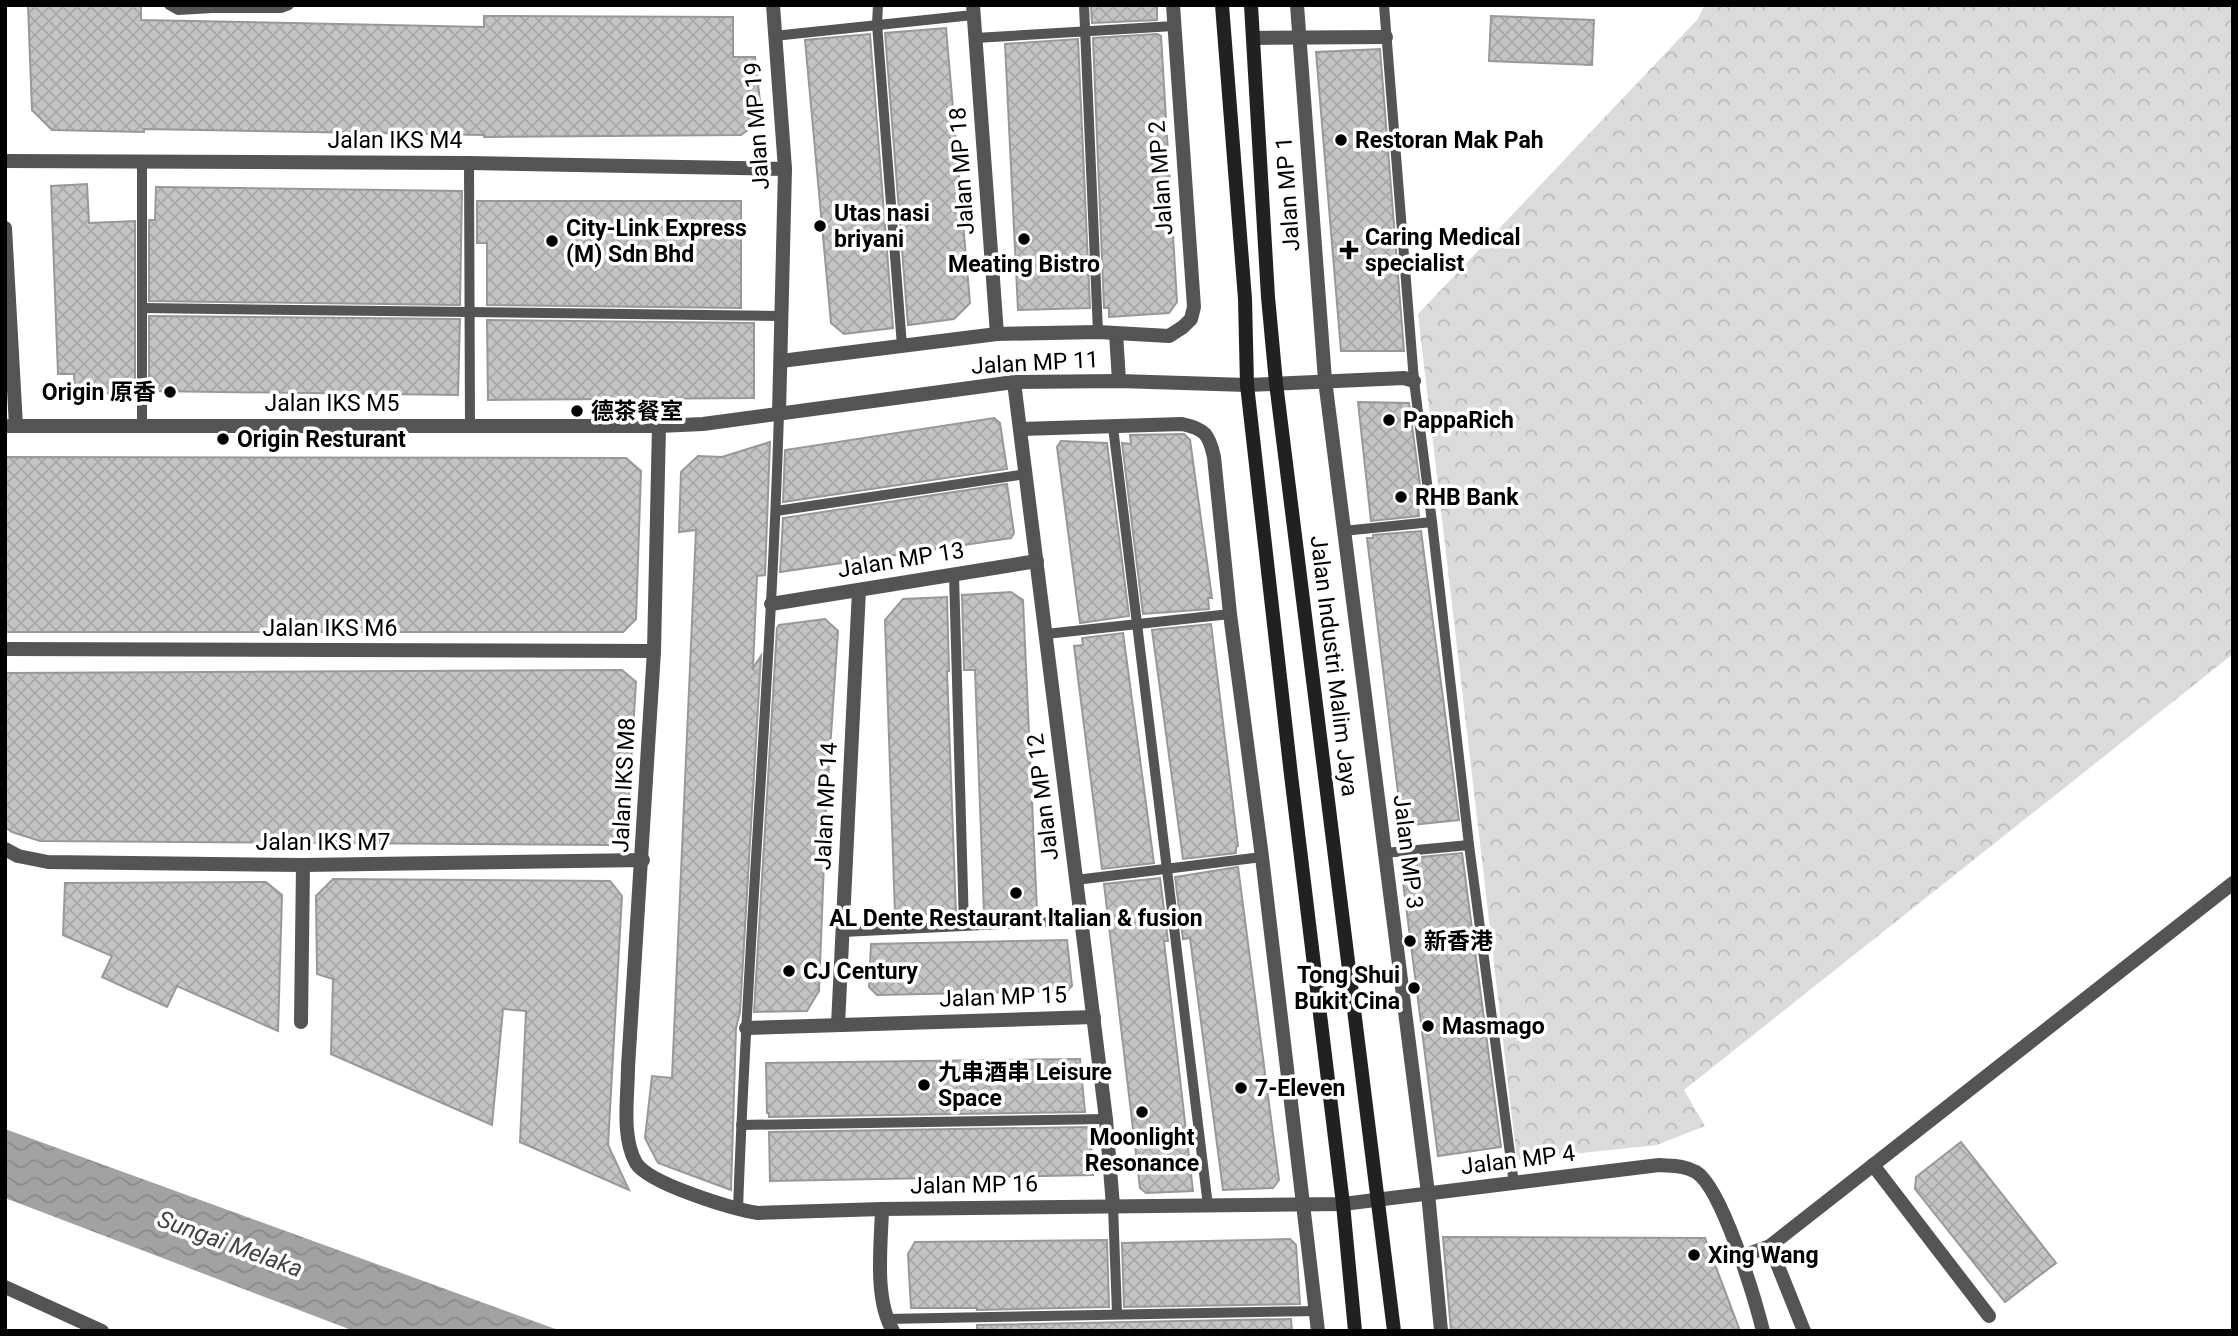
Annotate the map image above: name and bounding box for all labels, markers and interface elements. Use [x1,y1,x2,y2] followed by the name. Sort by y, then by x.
[739,61,775,191] street label: Jalan MP 19
[944,106,980,236] street label: Jalan MP 18
[1144,120,1178,236] street label: Jalan MP 2
[328,127,462,154] street label: Jalan IKS M4
[1355,127,1544,154] place label: Restoran Mak Pah
[1333,132,1349,148] marker: Restoran Mak Pah
[1271,136,1305,252] street label: Jalan MP 1
[834,200,930,253] place label: Utas nasi briyani
[566,215,747,268] place label: City-Link Express (M) Sdn Bhd
[812,218,828,234] marker: Utas nasi briyani
[1365,224,1521,277] place label: Caring Medical specialist
[1016,231,1032,247] marker: Meating Bistro
[544,233,560,249] marker: City-Link Express (M) Sdn Bhd
[1339,240,1359,260] marker: Caring Medical specialist
[948,251,1100,278] place label: Meating Bistro
[970,346,1100,380] street label: Jalan MP 11
[42,379,156,406] place label: Origin 原香
[162,384,178,400] marker: Origin 原香
[265,390,399,417] street label: Jalan IKS M5
[591,398,683,425] place label: 德茶餐室
[569,403,585,419] marker: 德茶餐室
[1403,407,1514,434] place label: PappaRich
[1381,412,1397,428] marker: PappaRich
[237,426,406,453] place label: Origin Resturant
[215,431,231,447] marker: Origin Resturant
[1415,484,1519,511] place label: RHB Bank
[1393,489,1409,505] marker: RHB Bank
[1305,534,1363,798] street label: Jalan Industri Malim Jaya
[836,537,966,583] street label: Jalan MP 13
[263,615,397,642] street label: Jalan IKS M6
[607,717,641,853] street label: Jalan IKS M8
[1022,732,1064,862] street label: Jalan MP 12
[809,741,843,871] street label: Jalan MP 14
[1388,793,1428,911] street label: Jalan MP 3
[256,829,390,856] street label: Jalan IKS M7
[1008,885,1024,901] marker: AL Dente Restaurant ltalian & fusion
[829,905,1203,932] place label: AL Dente Restaurant ltalian & fusion
[1424,928,1493,955] place label: 新香港
[1402,933,1418,949] marker: 新香港
[803,958,918,985] place label: CJ Century
[1294,962,1400,1015] place label: Tong Shui Bukit Cina
[781,963,797,979] marker: CJ Century
[1406,980,1422,996] marker: Tong Shui Bukit Cina
[939,981,1067,1013] street label: Jalan MP 15
[1442,1013,1545,1040] place label: Masmago
[1420,1018,1436,1034] marker: Masmago
[938,1059,1112,1112] place label: 九串酒串 Leisure Space
[1255,1075,1345,1102] place label: 7-Eleven
[916,1077,932,1093] marker: 九串酒串 Leisure Space
[1233,1080,1249,1096] marker: 7-Eleven
[1134,1104,1150,1120] marker: Moonlight Resonance
[1085,1124,1199,1177] place label: Moonlight Resonance
[1459,1140,1577,1180] street label: Jalan MP 4
[910,1170,1038,1200] street label: Jalan MP 16
[154,1205,306,1283] water label: Sungai Melaka
[1708,1242,1819,1269] place label: Xing Wang
[1686,1247,1702,1263] marker: Xing Wang

